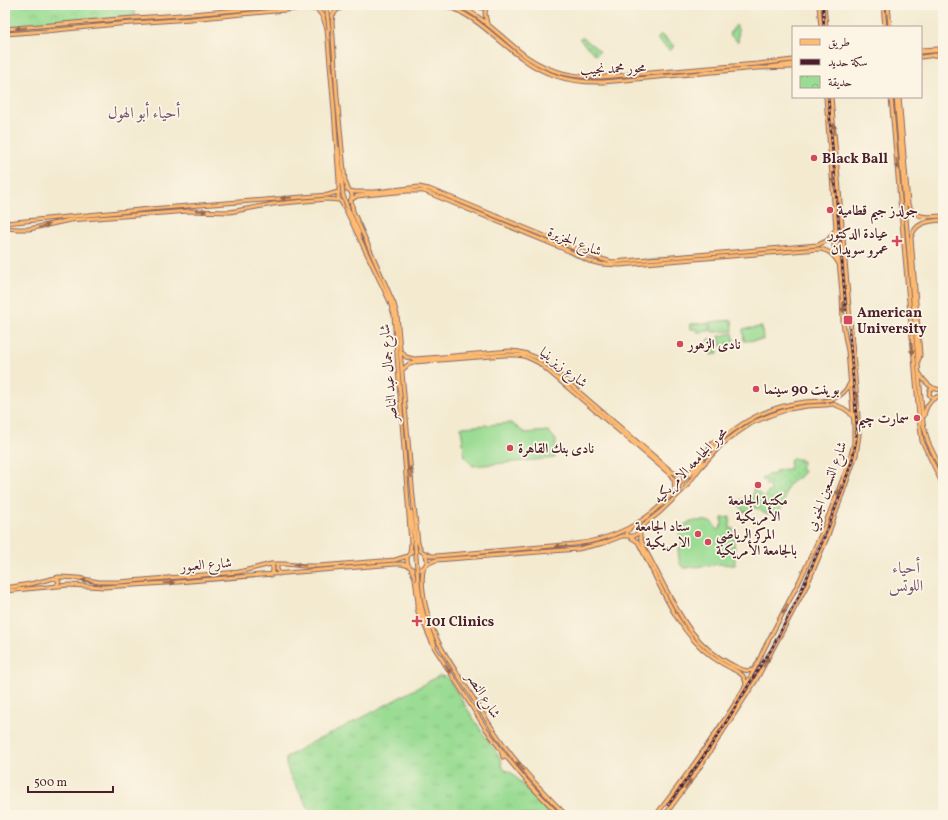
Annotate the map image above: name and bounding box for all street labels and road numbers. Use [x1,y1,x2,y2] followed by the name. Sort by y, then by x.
[580,59,647,80] street label: محور محمد نجيب
[544,223,604,263] street label: شارع الجزيرة
[376,323,404,425] street label: شارع جمال عبد الناصر
[535,343,591,394] street label: شارع زيزينيا
[650,423,733,509] street label: محور الجامعه الامريكيه
[802,439,853,534] street label: شارع التسعين الجنوبي
[178,554,233,578] street label: شارع العبور
[459,667,504,723] street label: شارع النصر

